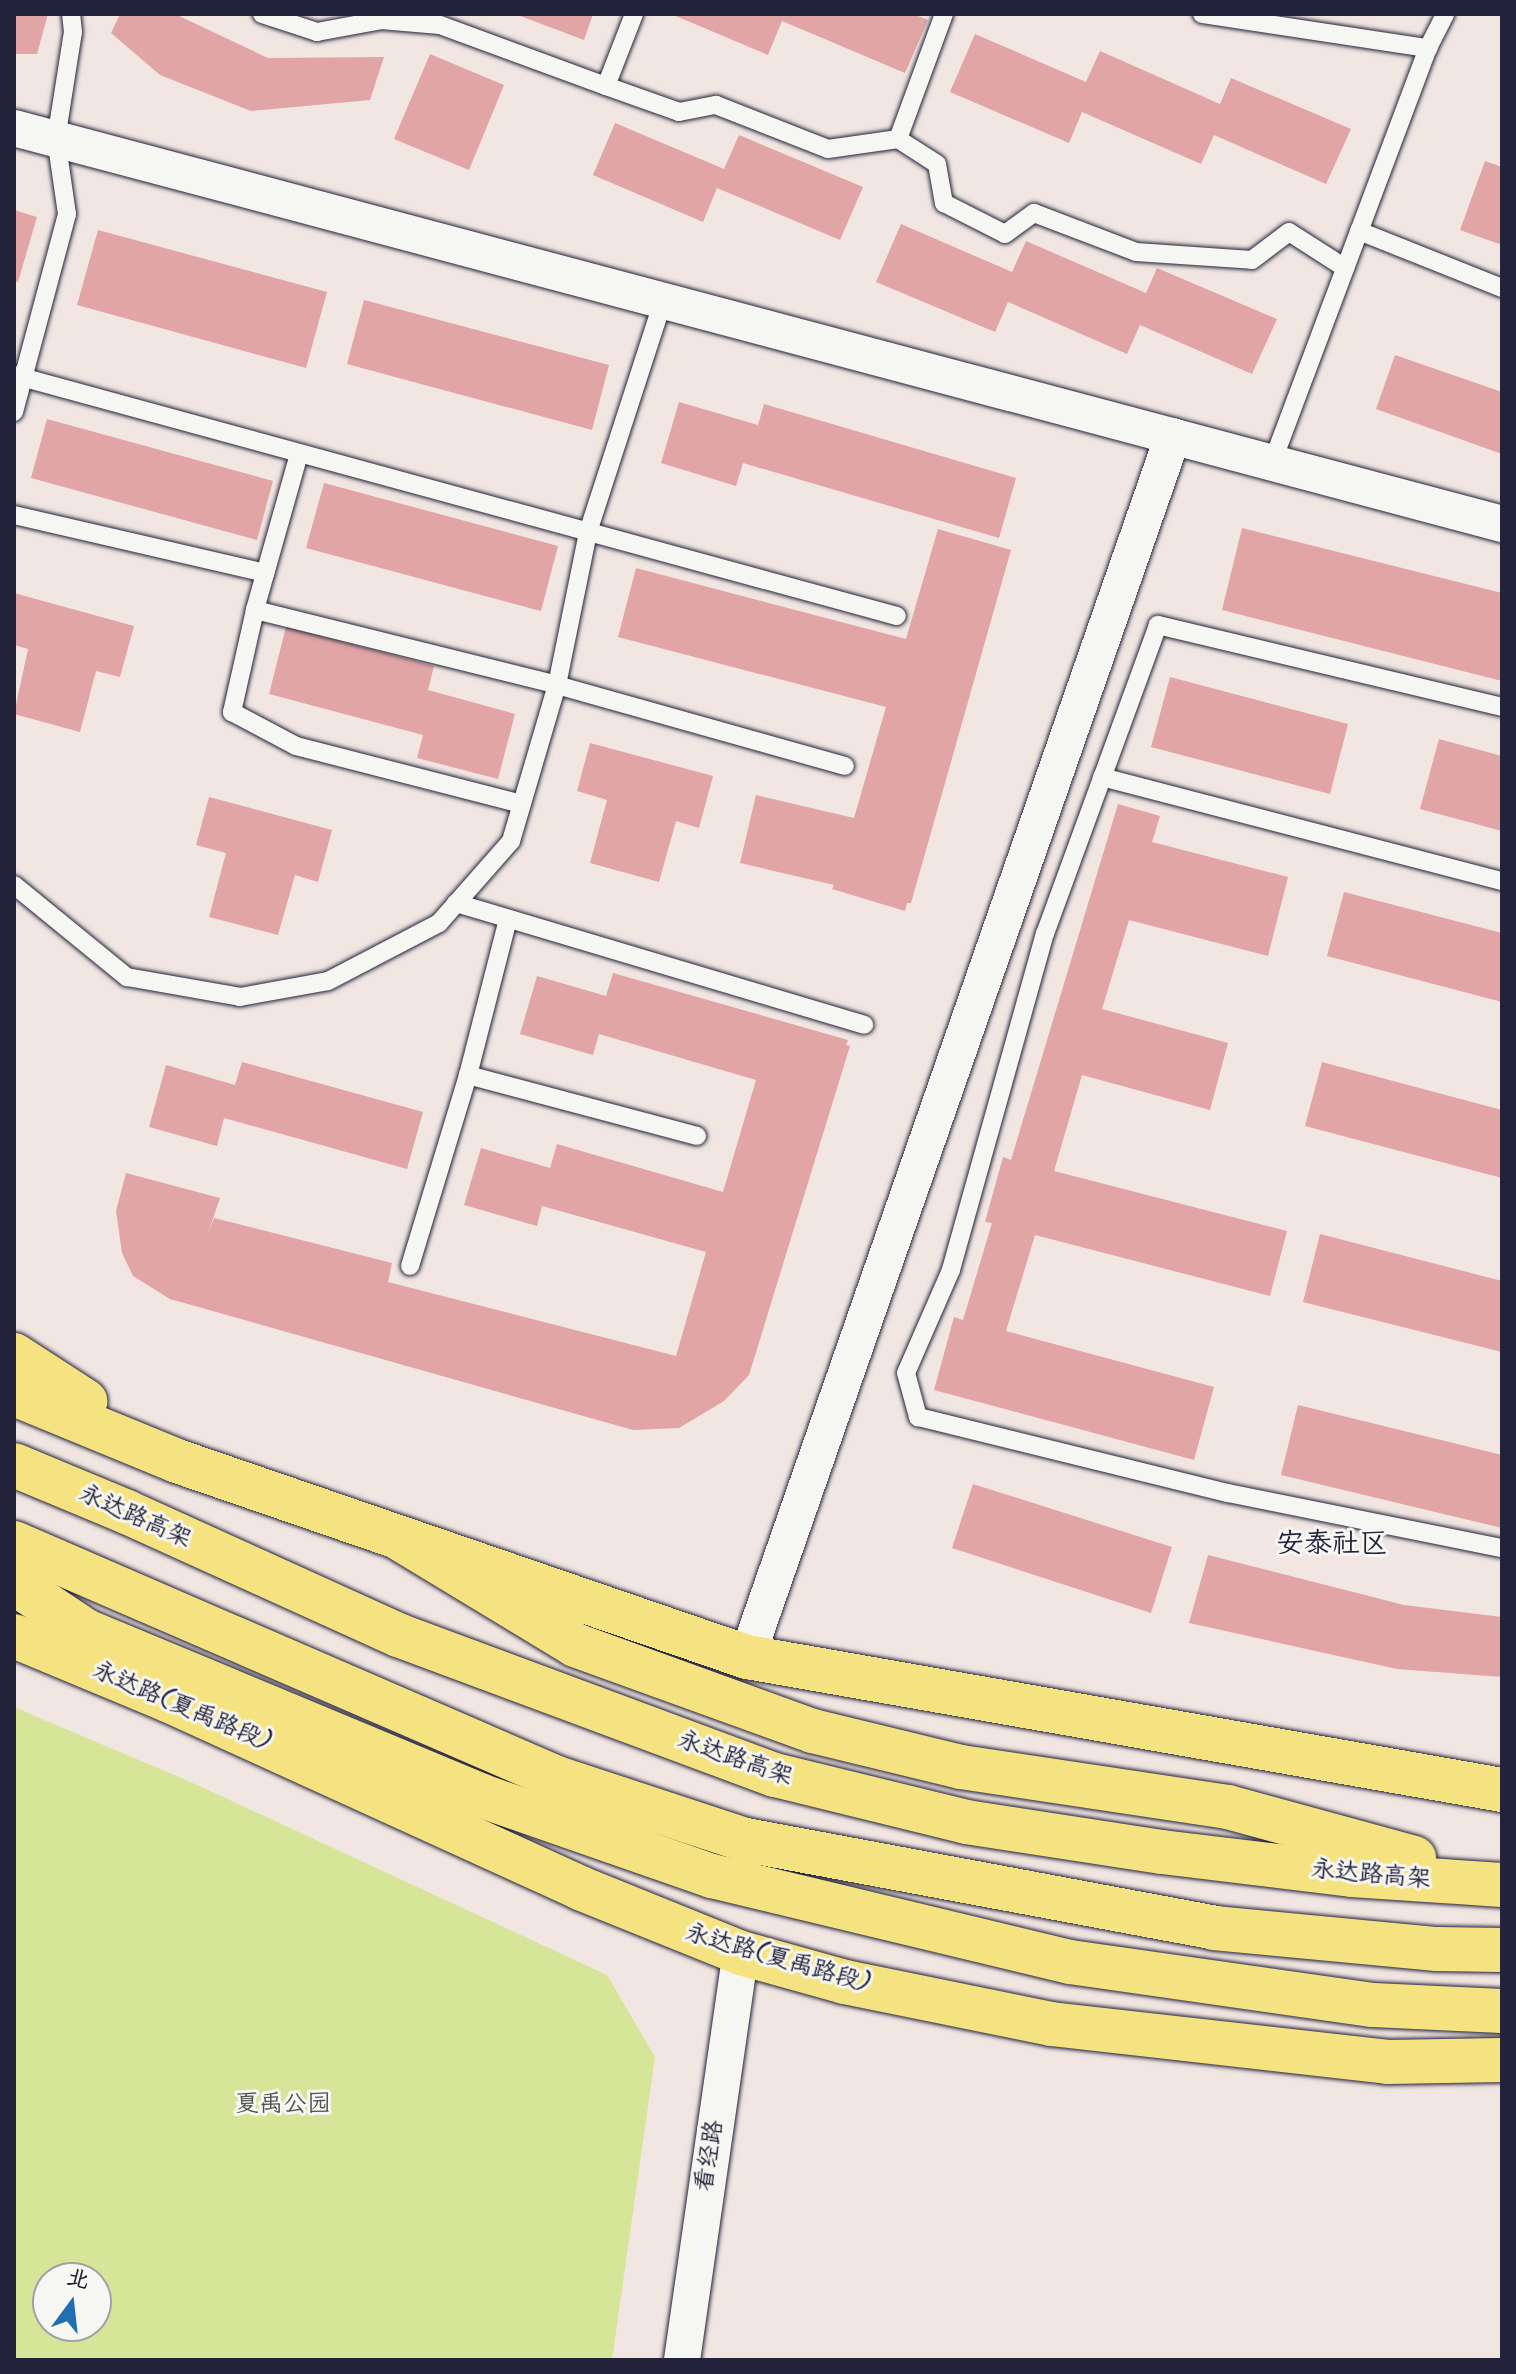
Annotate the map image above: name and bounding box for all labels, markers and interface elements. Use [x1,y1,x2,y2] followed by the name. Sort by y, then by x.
[74,1479,196,1555] street label: 永达路高架
[1276,1528,1388,1562] district label: 安泰社区
[88,1656,276,1758] street label: 永达路(夏禹路段)
[674,1726,796,1792] street label: 永达路高架
[1310,1855,1432,1895] street label: 永达路高架
[682,1919,874,1999] street label: 永达路(夏禹路段)
[235,2091,331,2119] park label: 夏禹公园
[690,2118,730,2194] street label: 看经路
[63,2261,93,2300] text: 北
[32,2262,112,2342] north arrow

